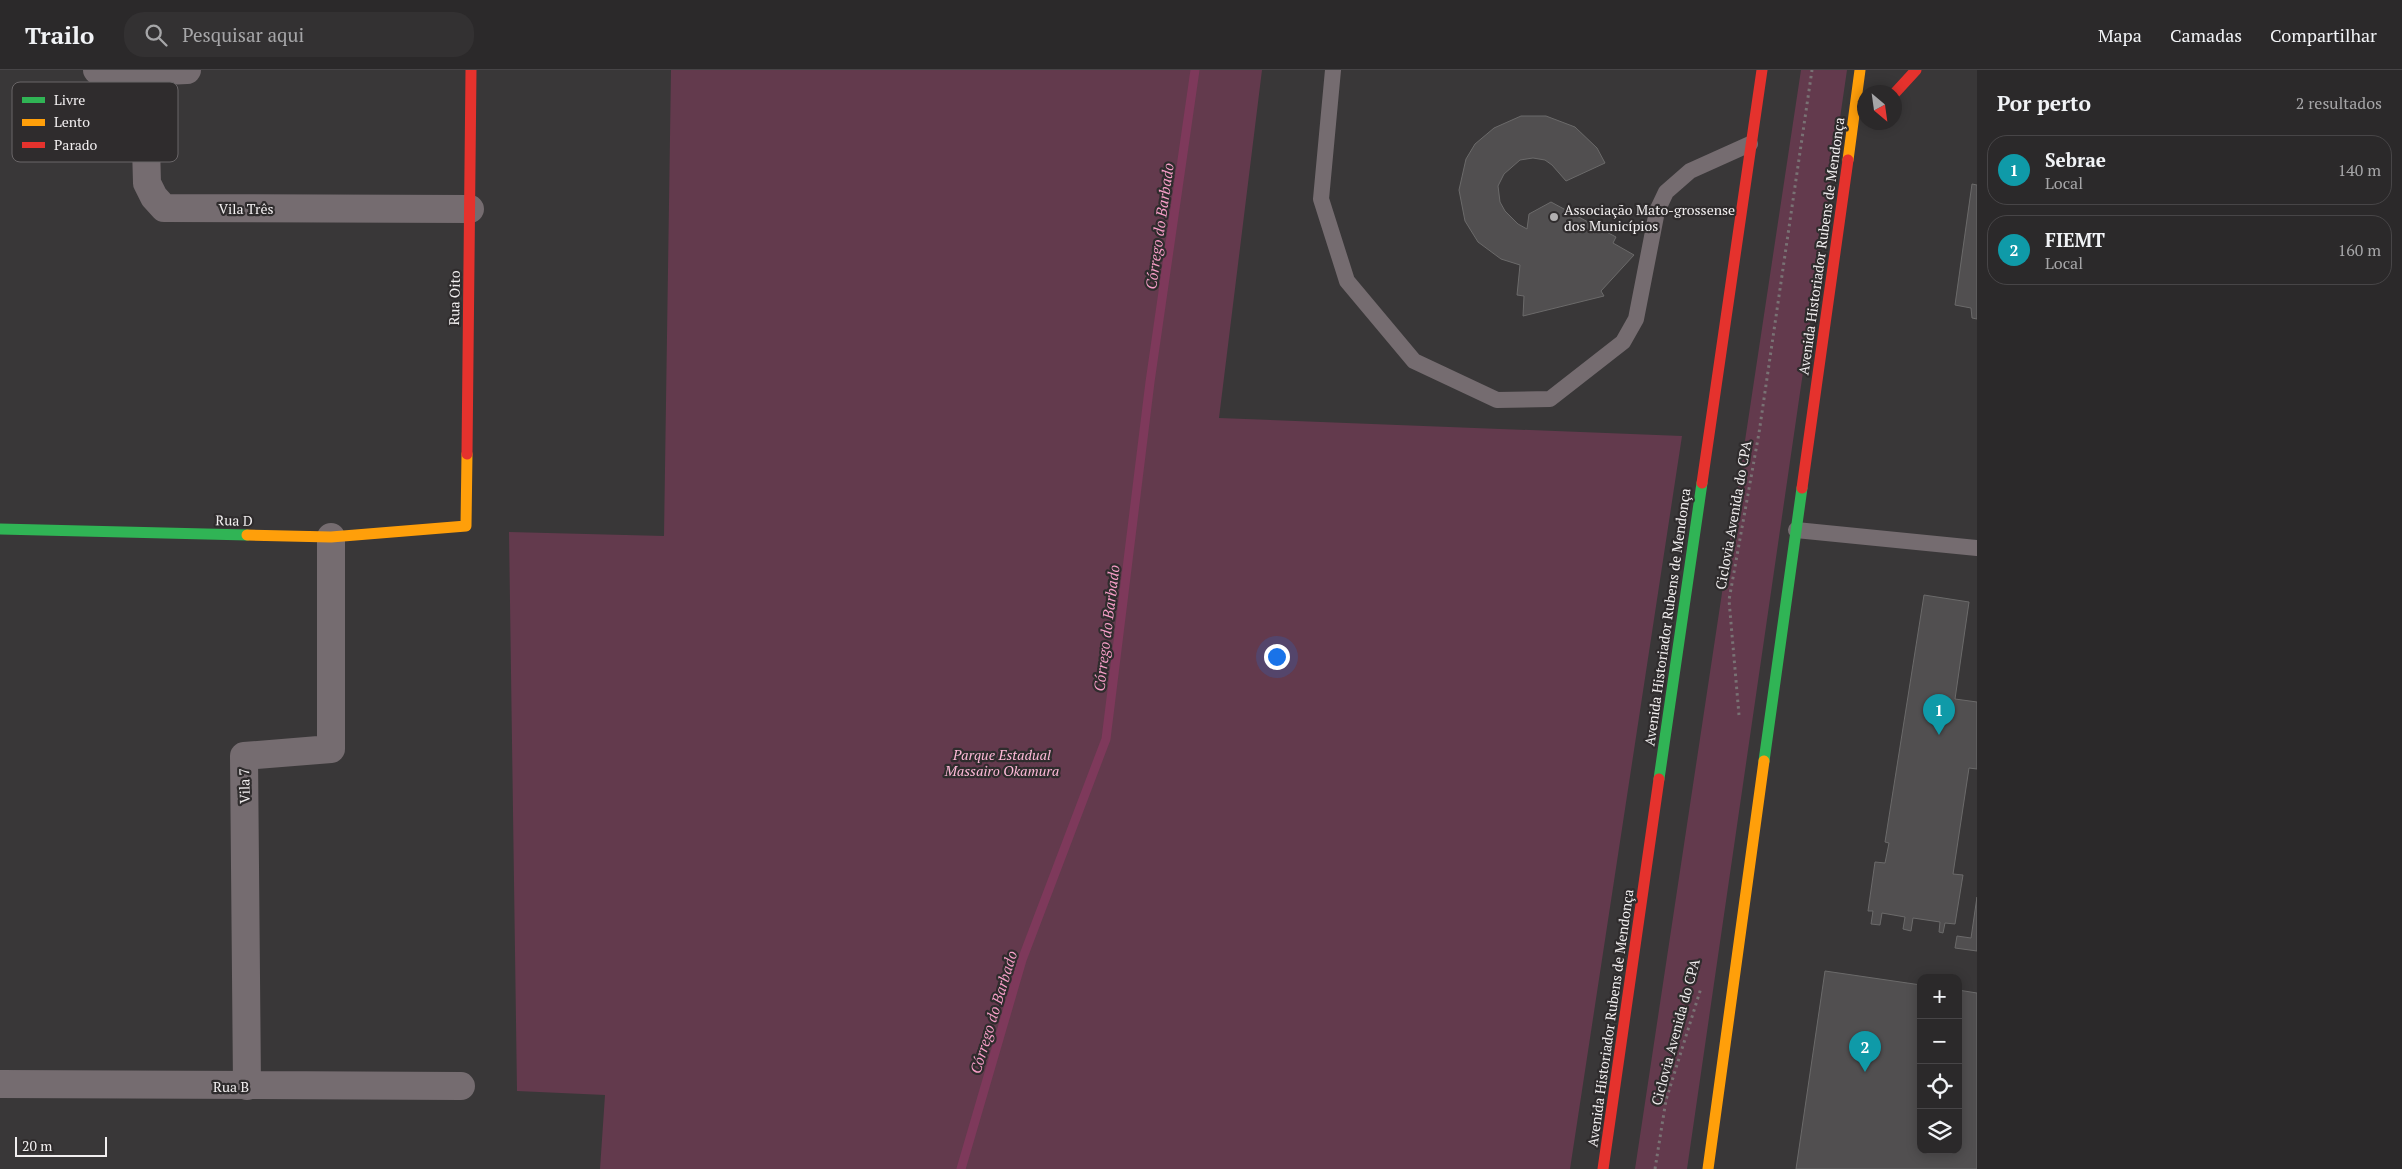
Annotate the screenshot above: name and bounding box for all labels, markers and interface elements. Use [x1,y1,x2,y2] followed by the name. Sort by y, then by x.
[124,12,474,57] search box
[25,19,94,51] text: Trailo
[142,21,170,49] icon: search
[182,22,304,47] text: Pesquisar aqui
[2098,23,2142,47] text: Mapa
[2170,23,2242,47] text: Camadas
[2270,23,2377,47] text: Compartilhar
[12,82,178,162] legend
[1857,85,1902,130] north arrow
[1997,89,2091,117] text: Por perto
[54,90,85,109] text: Livre
[2296,92,2382,114] text: 2 resultados
[54,112,90,131] text: Lento
[1793,116,1849,376] street label: Avenida Historiador Rubens de Mendonça
[54,135,98,154] text: Parado
[2045,147,2106,172] text: Sebrae
[2009,159,2019,181] text: 1
[2338,159,2381,181] text: 140 m
[1140,161,1178,291] water label: Córrego do Barbado
[2045,172,2083,194] text: Local
[218,199,274,218] street label: Vila Três
[1564,200,1735,235] place label: Associação Mato-grossense dos Municípios
[1548,211,1560,223] marker: Associação Mato-grossense dos Municípios
[2045,227,2105,252] text: FIEMT
[2009,239,2019,261] text: 2
[2338,239,2381,261] text: 160 m
[2045,252,2083,274] text: Local
[444,270,464,326] street label: Rua Oito
[1711,439,1756,591] street label: Ciclovia Avenida do CPA
[1639,487,1695,747] street label: Avenida Historiador Rubens de Mendonça
[215,510,253,530] street label: Rua D
[1088,563,1124,693] water label: Córrego do Barbado
[1264,644,1290,670] your location
[1923,694,1955,735] pin: 1
[944,745,1059,780] park label: Parque Estadual Massairo Okamura
[234,768,254,804] street label: Vila 7
[1582,888,1638,1148] street label: Avenida Historiador Rubens de Mendonça
[965,948,1021,1076] water label: Córrego do Barbado
[1646,956,1704,1107] street label: Ciclovia Avenida do CPA
[1917,974,1962,1154] map controls
[1917,974,1962,1019] button: +
[1917,1019,1962,1064] button: −
[1849,1031,1881,1072] pin: 2
[1917,1064,1962,1109] button: locate
[213,1077,249,1096] street label: Rua B
[1917,1109,1962,1154] button: layers
[15,1134,108,1157] scale bar
[22,1136,52,1155] text: 20 m

